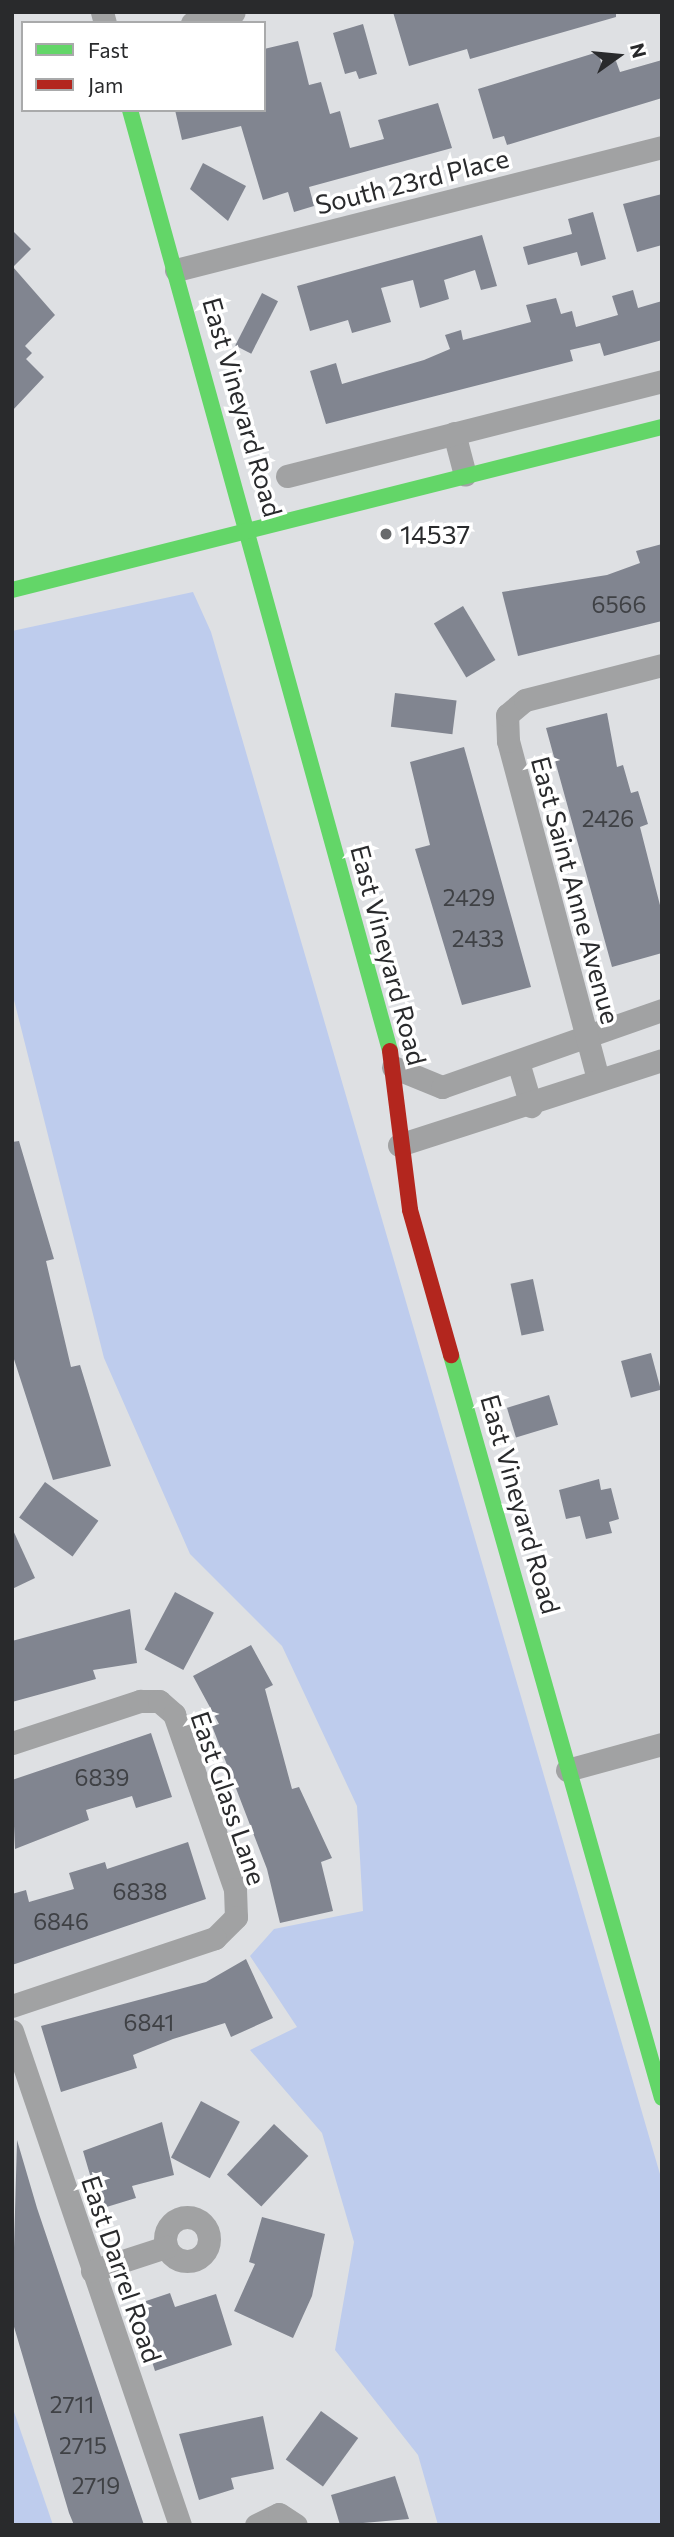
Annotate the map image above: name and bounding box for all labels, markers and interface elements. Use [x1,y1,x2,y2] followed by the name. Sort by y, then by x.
[21,21,266,112] legend
[583,21,653,91] north arrow
[88,37,129,62] text: Fast
[626,41,652,60] text: N
[88,72,123,97] text: Jam
[312,142,512,220] street label: South 23rd Place
[197,294,289,520] street label: East Vineyard Road
[400,518,470,550] place label: 14537
[378,526,394,542] marker: 14537
[591,590,647,618] house number: 6566
[525,753,627,1027] street label: East Saint Anne Avenue
[582,804,634,832] house number: 2426
[345,841,433,1069] street label: East Vineyard Road
[443,883,495,911] house number: 2429
[452,924,504,952] house number: 2433
[475,1391,567,1617] street label: East Vineyard Road
[185,1707,273,1889] street label: East Glass Lane
[75,1763,129,1791] house number: 6839
[113,1877,167,1905] house number: 6838
[33,1907,89,1935] house number: 6846
[124,2008,174,2036] house number: 6841
[75,2171,169,2367] street label: East Darrel Road
[50,2390,94,2418] house number: 2711
[59,2431,107,2459] house number: 2715
[72,2471,120,2499] house number: 2719

